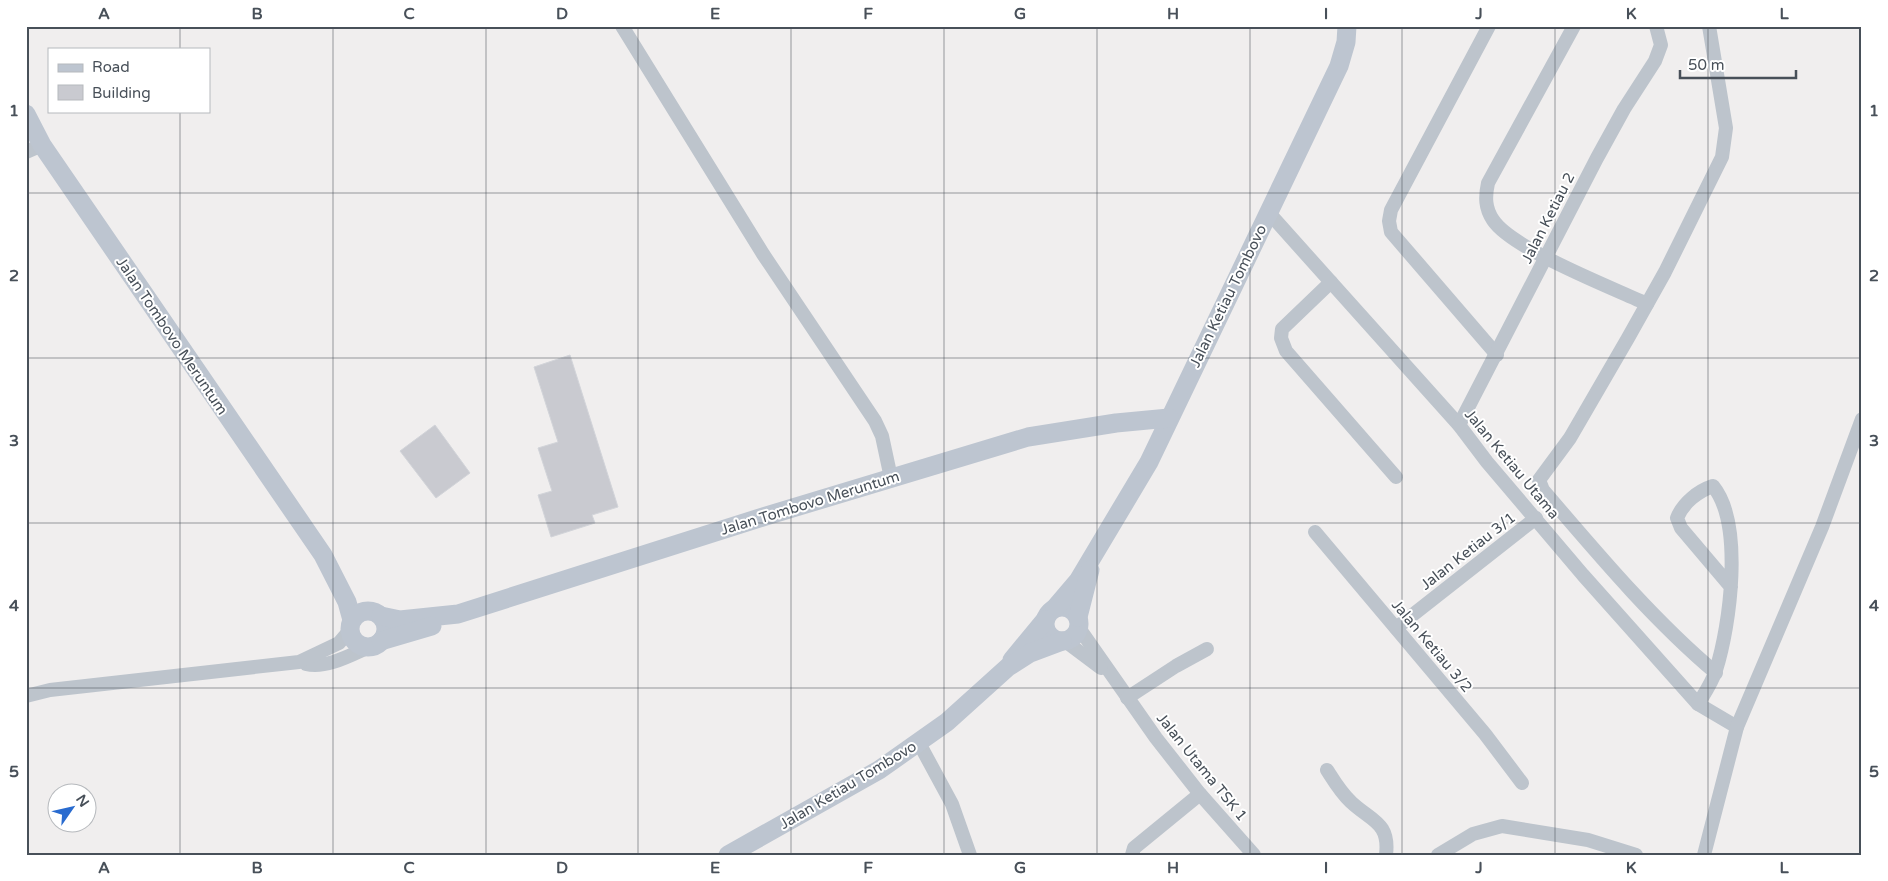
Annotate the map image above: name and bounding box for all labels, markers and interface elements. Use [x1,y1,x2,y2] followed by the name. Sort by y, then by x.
[98,4,110,24] text: A
[251,4,263,24] text: B
[403,4,415,24] text: C
[556,4,568,24] text: D
[710,4,720,24] text: E
[863,4,873,24] text: F
[1014,4,1026,24] text: G
[1167,4,1179,24] text: H
[1324,4,1328,24] text: I
[1474,4,1483,24] text: J
[1626,4,1637,24] text: K
[1779,4,1789,24] text: L
[48,48,210,112] legend
[1680,48,1797,80] scale bar
[1688,56,1725,74] text: 50 m
[92,58,130,76] text: Road
[92,84,151,102] text: Building
[9,101,19,121] text: 1
[1869,101,1879,121] text: 1
[1517,170,1579,266] street label: Jalan Ketiau 2
[1186,222,1270,370] street label: Jalan Ketiau Tombovo
[112,254,232,418] street label: Jalan Tombovo Meruntum
[9,266,19,286] text: 2
[1869,266,1879,286] text: 2
[1461,406,1563,522] street label: Jalan Ketiau Utama
[9,431,19,451] text: 3
[1869,431,1879,451] text: 3
[718,467,902,539] street label: Jalan Tombovo Meruntum
[1417,508,1519,594] street label: Jalan Ketiau 3/1
[9,596,19,616] text: 4
[1388,596,1476,696] street label: Jalan Ketiau 3/2
[1869,596,1879,616] text: 4
[1153,709,1251,825] street label: Jalan Utama TSK 1
[776,737,920,833] street label: Jalan Ketiau Tombovo
[9,762,19,782] text: 5
[1869,762,1879,782] text: 5
[48,784,98,834] north arrow
[72,792,93,810] text: N
[98,858,110,878] text: A
[251,858,263,878] text: B
[403,858,415,878] text: C
[556,858,568,878] text: D
[710,858,720,878] text: E
[863,858,873,878] text: F
[1014,858,1026,878] text: G
[1167,858,1179,878] text: H
[1324,858,1328,878] text: I
[1474,858,1483,878] text: J
[1626,858,1637,878] text: K
[1779,858,1789,878] text: L

